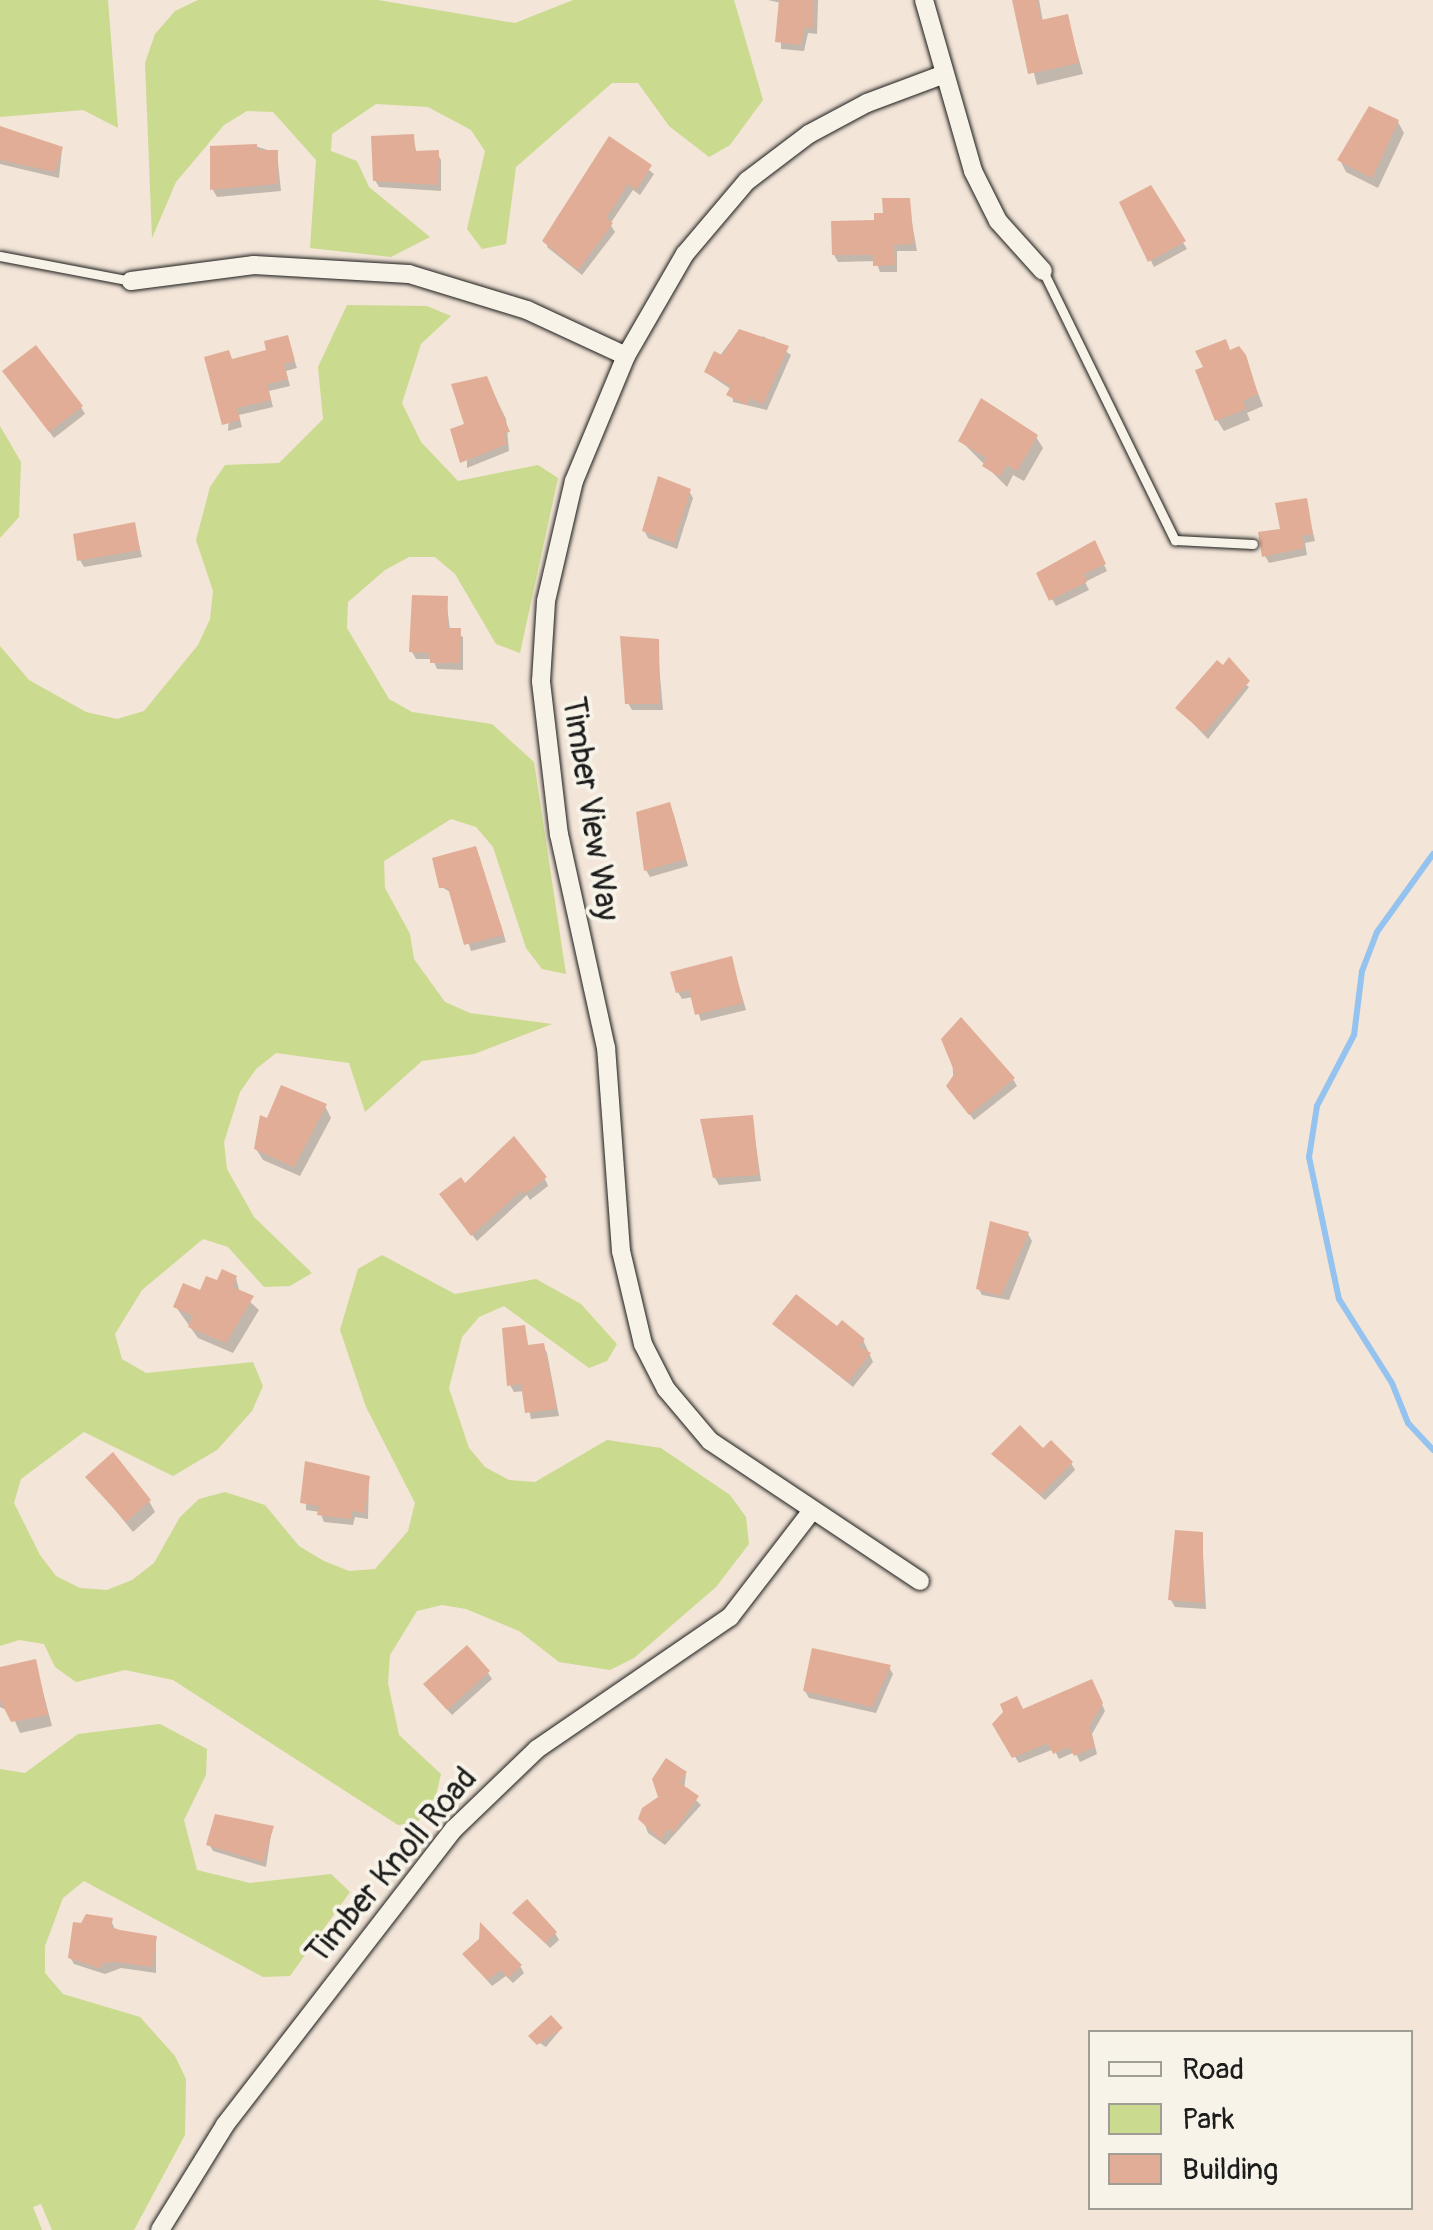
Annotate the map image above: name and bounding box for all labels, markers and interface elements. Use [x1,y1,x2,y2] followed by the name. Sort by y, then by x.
[553,694,627,924] street label: Timber View Way
[299,1760,485,1972] street label: Timber Knoll Road
[1088,2030,1413,2210] legend
[1182,2051,1244,2088] text: Road
[1182,2101,1235,2138] text: Park
[1182,2151,1278,2188] text: Building

